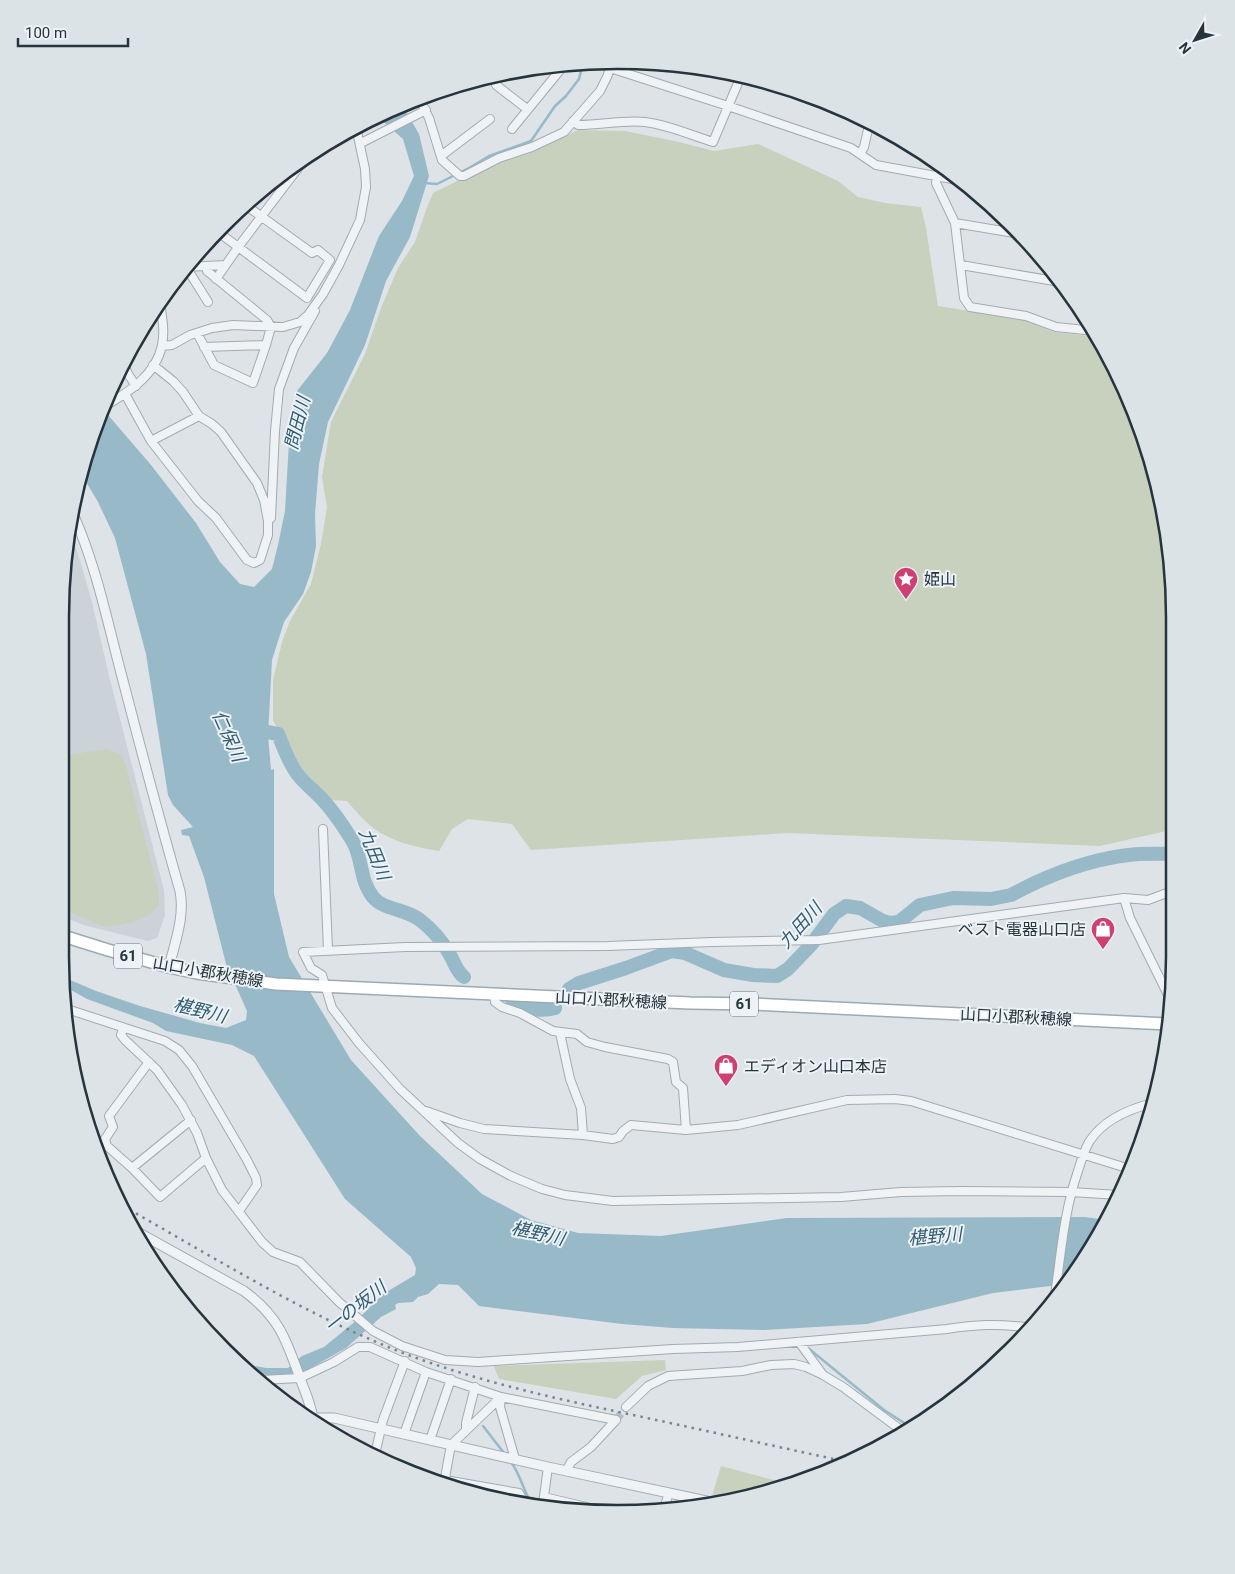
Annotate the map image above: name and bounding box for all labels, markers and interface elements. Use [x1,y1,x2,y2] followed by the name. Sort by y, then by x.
[18,15,128,47] scale bar
[1170,15,1220,65] north arrow
[25,24,67,42] text: 100 m
[1176,39,1194,57] text: N
[280,392,314,452] water label: 問田川
[893,566,919,600] place icon: 姫山
[924,570,956,589] place label: 姫山
[208,707,250,767] water label: 仁保川
[355,825,396,885] water label: 九田川
[774,896,827,952] water label: 九田川
[1090,916,1116,950] shop icon: ベスト電器山口店
[958,920,1086,939] place label: ベスト電器山口店
[114,944,142,968] road number: 61
[151,953,265,991] street label: 山口小郡秋穂線
[555,988,667,1012] street label: 山口小郡秋穂線
[730,992,758,1016] road number: 61
[171,993,231,1027] water label: 椹野川
[960,1005,1072,1029] street label: 山口小郡秋穂線
[713,1053,739,1087] shop icon: エディオン山口本店
[744,1057,887,1076] place label: エディオン山口本店
[509,1217,569,1250] water label: 椹野川
[907,1223,965,1249] water label: 椹野川
[320,1275,391,1337] water label: 一の坂川

